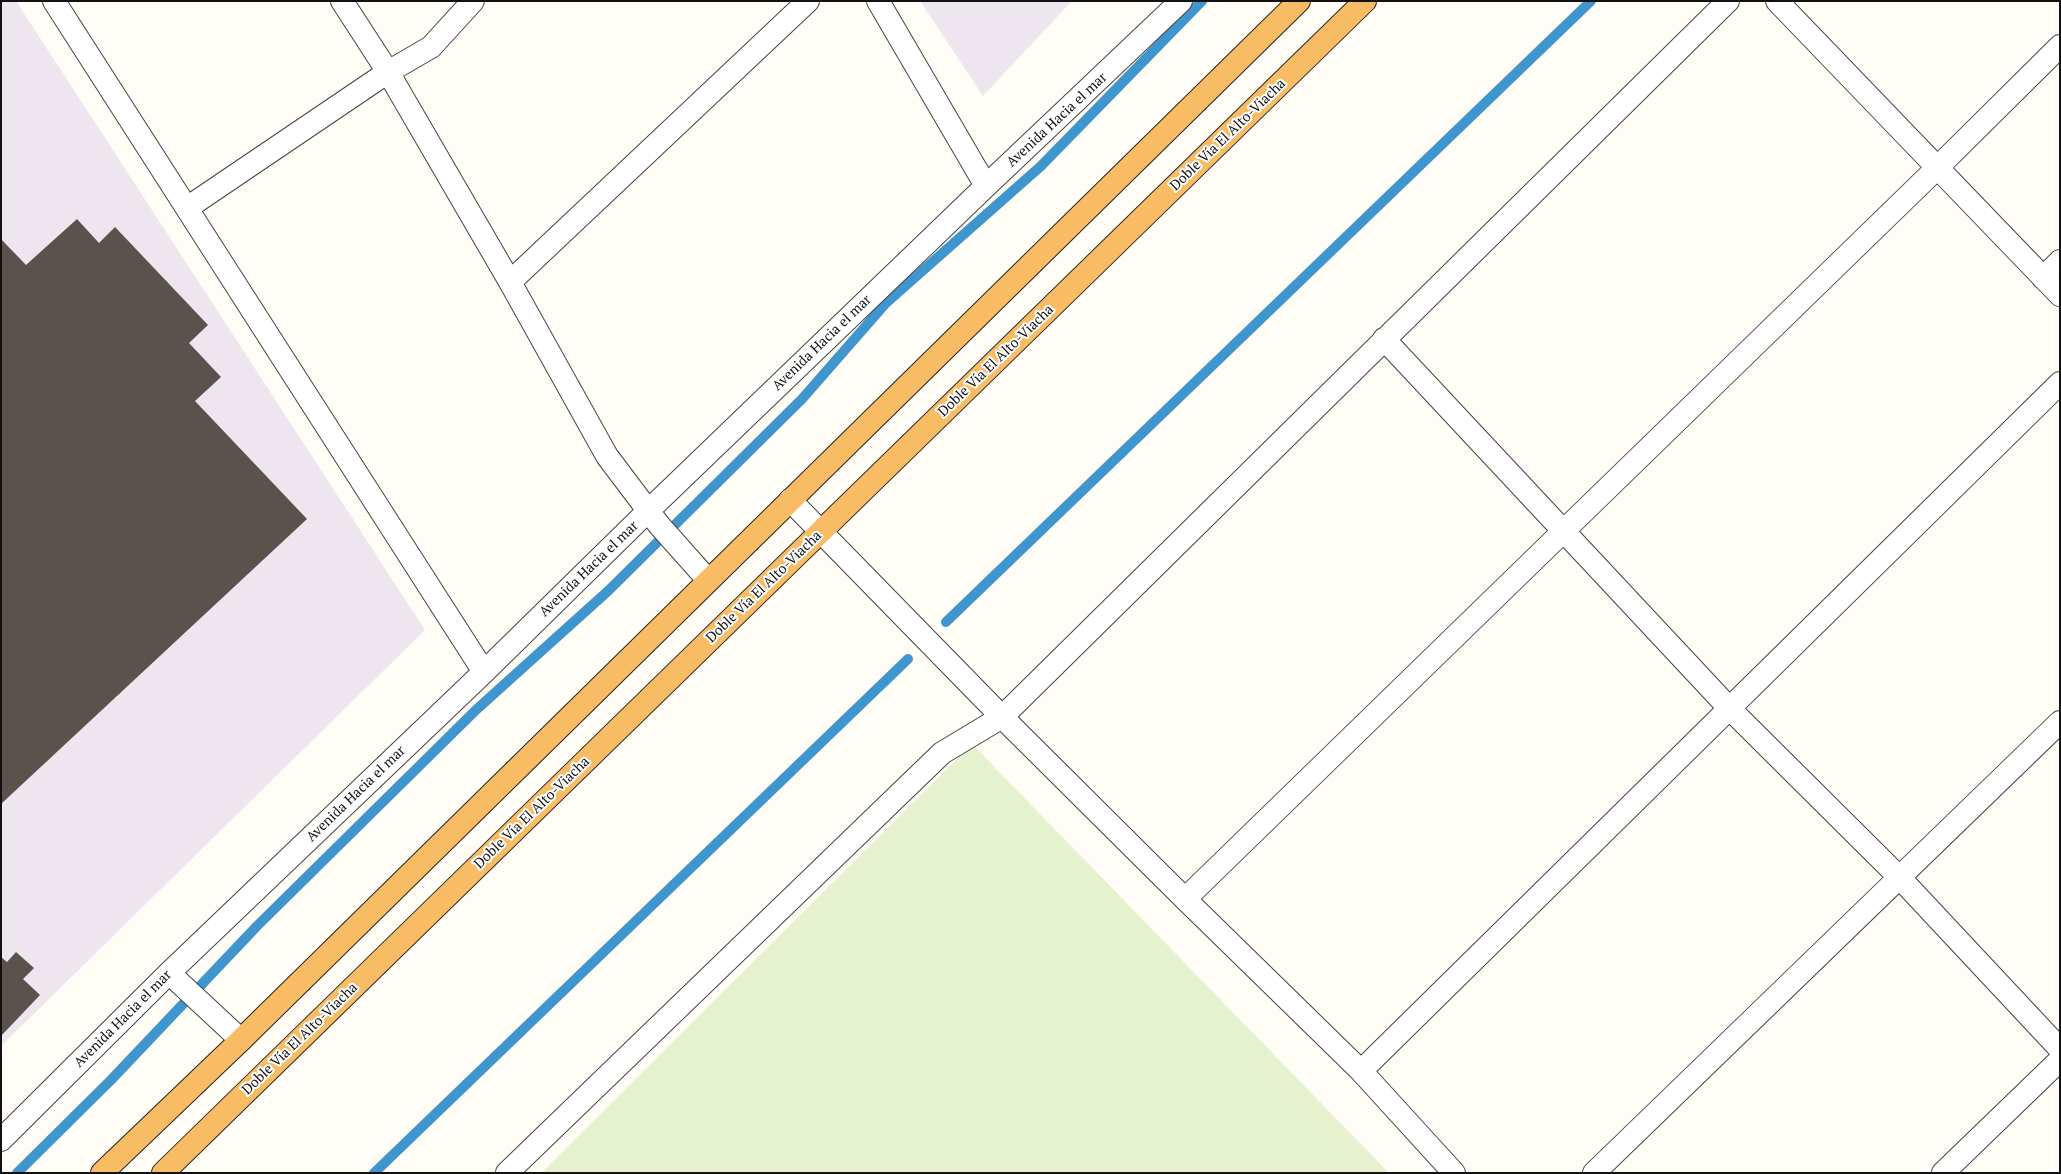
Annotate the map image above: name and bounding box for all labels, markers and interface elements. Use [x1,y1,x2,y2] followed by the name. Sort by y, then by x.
[1003,69,1111,171] street label: Avenida Hacia el mar
[1167,75,1289,195] street label: Doble Vía El Alto-Viacha
[769,292,875,394] street label: Avenida Hacia el mar
[935,301,1057,421] street label: Doble Vía El Alto-Viacha
[536,518,642,620] street label: Avenida Hacia el mar
[703,527,825,647] street label: Doble Vía El Alto-Viacha
[303,743,409,845] street label: Avenida Hacia el mar
[471,753,593,873] street label: Doble Vía El Alto-Viacha
[71,967,175,1071] street label: Avenida Hacia el mar
[239,979,361,1099] street label: Doble Vía El Alto-Viacha

